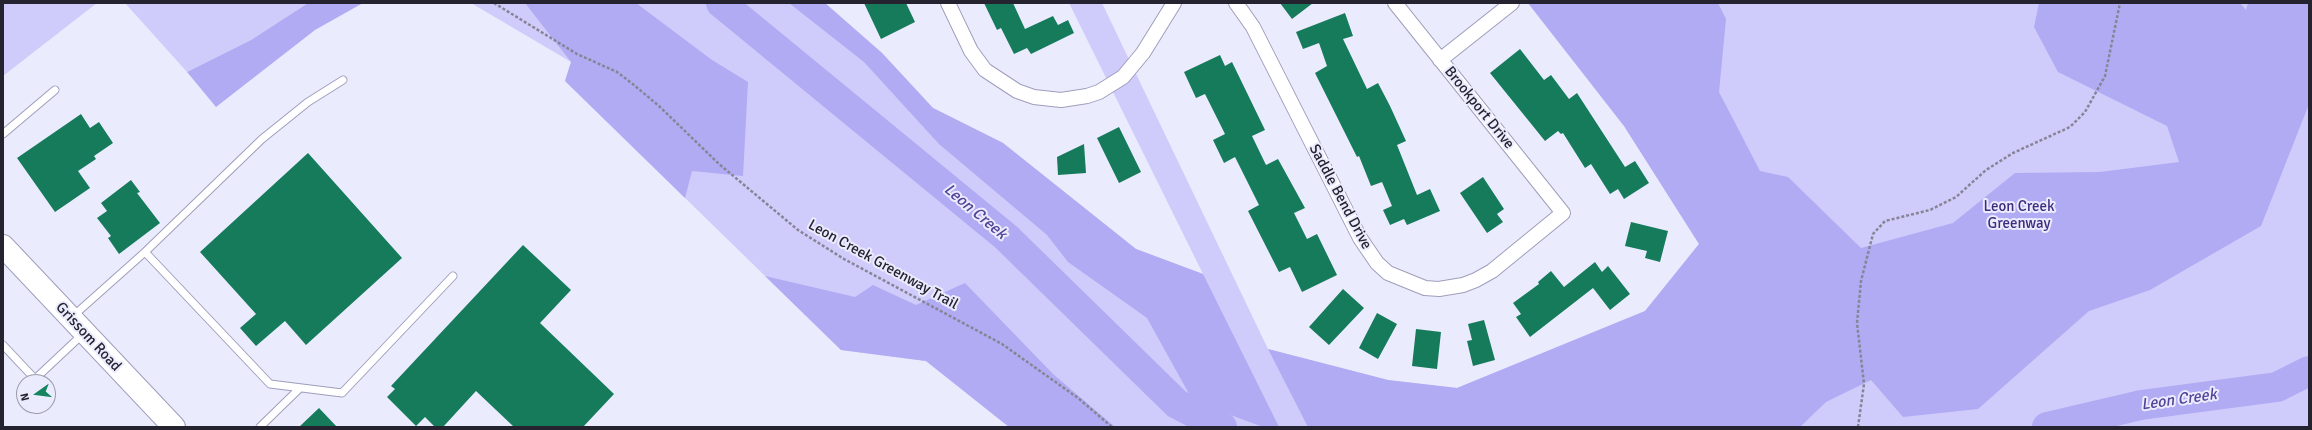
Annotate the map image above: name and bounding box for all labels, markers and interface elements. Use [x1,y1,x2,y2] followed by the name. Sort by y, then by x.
[1440,63,1518,153] street label: Brookport Drive
[1305,141,1375,253] street label: Saddle Bend Drive
[940,180,1010,244] water label: Leon Creek
[1983,198,2055,233] park label: Leon Creek Greenway
[805,216,961,314] street label: Leon Creek Greenway Trail
[51,299,125,375] street label: Grissom Road
[16,374,56,414] north arrow
[2140,385,2218,415] water label: Leon Creek
[18,391,32,402] text: N

